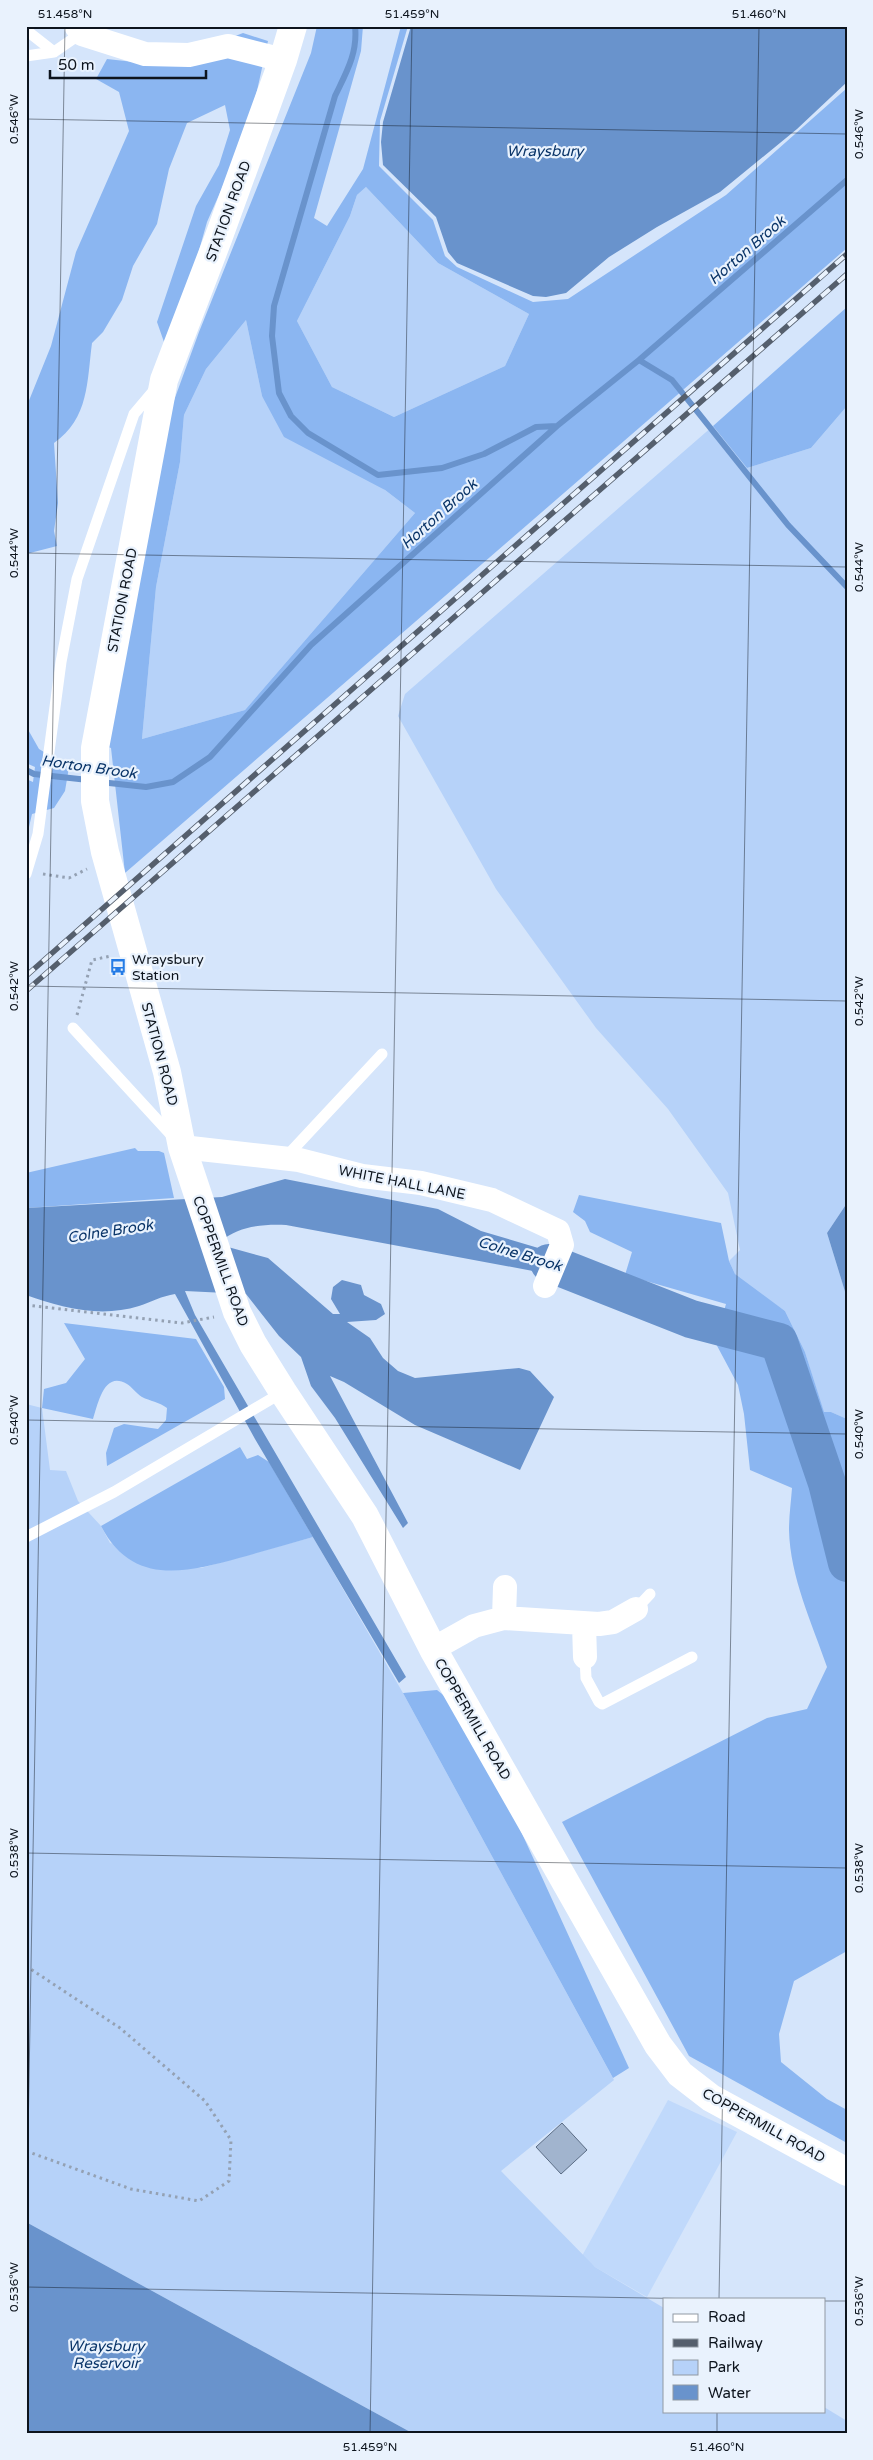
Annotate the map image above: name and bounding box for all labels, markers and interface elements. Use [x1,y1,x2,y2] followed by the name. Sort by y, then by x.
[38,7,92,21] text: 51.458°N
[385,7,439,21] text: 51.459°N
[732,7,786,21] text: 51.460°N
[50,48,206,80] scale bar
[58,56,95,74] text: 50 m
[7,94,21,144] text: 0.546°W
[852,109,866,159] text: 0.546°W
[507,142,585,160] water label: Wraysbury
[202,158,255,264] street label: STATION ROAD
[705,211,790,288] water label: Horton Brook
[397,474,482,553] water label: Horton Brook
[7,528,21,578] text: 0.544°W
[852,542,866,592] text: 0.544°W
[104,546,141,654] street label: STATION ROAD
[40,751,140,783] water label: Horton Brook
[132,951,204,984] place label: Wraysbury Station
[108,957,128,977] bus stop icon: Wraysbury Station
[7,961,21,1011] text: 0.542°W
[852,976,866,1026] text: 0.542°W
[138,1001,181,1108] street label: STATION ROAD
[337,1162,467,1203] street label: WHITE HALL LANE
[189,1193,252,1329] street label: COPPERMILL ROAD
[66,1215,156,1247] water label: Colne Brook
[476,1233,566,1276] water label: Colne Brook
[7,1395,21,1445] text: 0.540°W
[852,1409,866,1459] text: 0.540°W
[431,1655,514,1783] street label: COPPERMILL ROAD
[7,1828,21,1878] text: 0.538°W
[852,1843,866,1893] text: 0.538°W
[699,2085,828,2166] street label: COPPERMILL ROAD
[7,2262,21,2312] text: 0.536°W
[852,2276,866,2326] text: 0.536°W
[663,2298,826,2412] legend
[708,2308,746,2326] text: Road
[708,2334,763,2352] text: Railway
[68,2337,146,2372] water label: Wraysbury Reservoir
[708,2358,740,2376] text: Park
[708,2384,751,2402] text: Water
[343,2440,397,2454] text: 51.459°N
[690,2440,744,2454] text: 51.460°N

